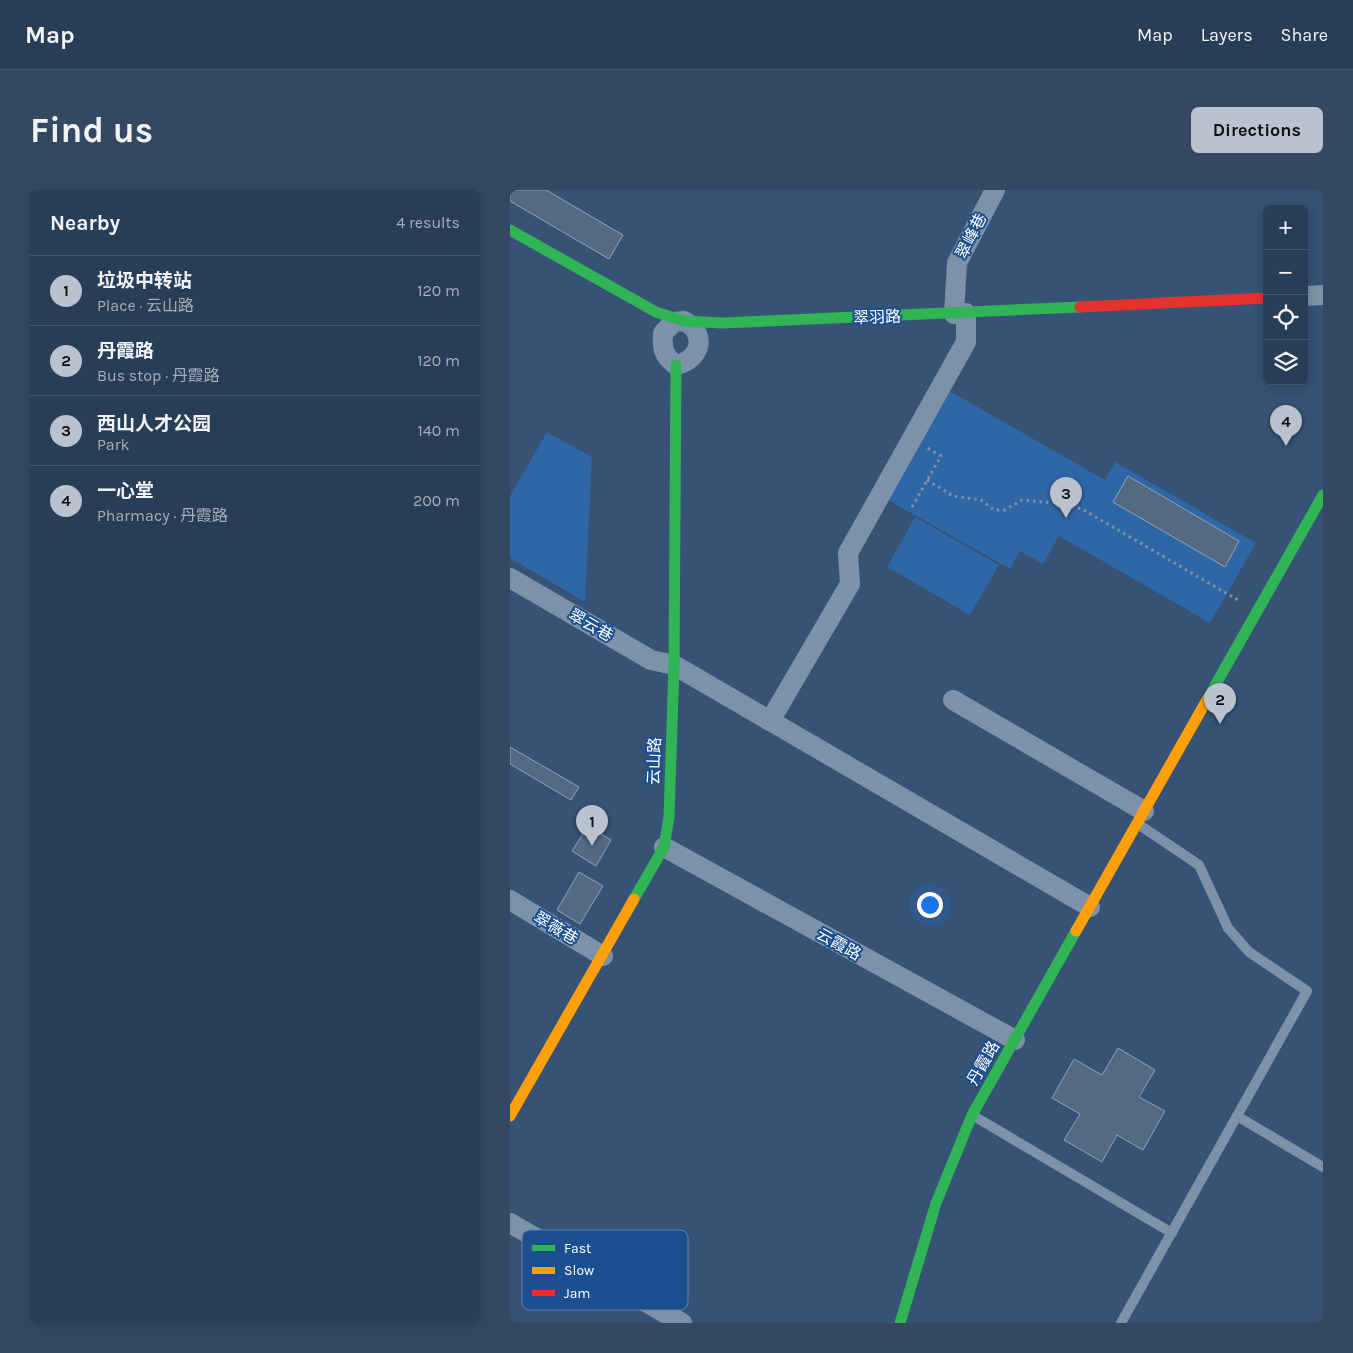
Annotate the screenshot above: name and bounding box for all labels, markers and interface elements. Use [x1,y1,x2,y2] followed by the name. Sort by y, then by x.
[25,21,75,49] text: Map
[1137,24,1173,46] text: Map
[1201,24,1253,46] text: Layers
[1281,24,1328,46] text: Share
[1191,107,1323,153] button: Directions
[30,110,153,151] text: Find us
[1263,205,1308,385] map controls
[1263,205,1308,250] button: +
[952,210,990,262] street label: 翠峰巷
[50,211,120,235] text: Nearby
[396,213,460,232] text: 4 results
[1263,250,1308,295] button: −
[97,270,192,292] text: 垃圾中转站
[63,281,69,300] text: 1
[417,281,460,300] text: 120 m
[1263,295,1308,340] button: locate
[97,296,194,315] text: Place · 云山路
[853,307,901,327] street label: 翠羽路
[97,340,154,362] text: 丹霞路
[1263,340,1308,385] button: layers
[61,351,71,370] text: 2
[417,351,460,370] text: 120 m
[97,366,220,385] text: Bus stop · 丹霞路
[1270,405,1302,446] pin: 4
[97,413,211,435] text: 西山人才公园
[61,421,71,440] text: 3
[418,421,460,440] text: 140 m
[97,435,129,454] text: Park
[1050,477,1082,518] pin: 3
[97,480,154,502] text: 一心堂
[61,491,71,510] text: 4
[413,491,460,510] text: 200 m
[97,506,228,525] text: Pharmacy · 丹霞路
[565,605,617,645] street label: 翠云巷
[1204,683,1236,724] pin: 2
[644,737,664,785] street label: 云山路
[576,805,608,846] pin: 1
[917,892,943,918] your location
[531,907,581,949] street label: 翠薇巷
[813,924,865,964] street label: 云霞路
[963,1037,1003,1089] street label: 丹霞路
[522,1230,688,1310] legend
[564,1240,591,1257] text: Fast
[564,1262,594,1279] text: Slow
[564,1285,590,1302] text: Jam

